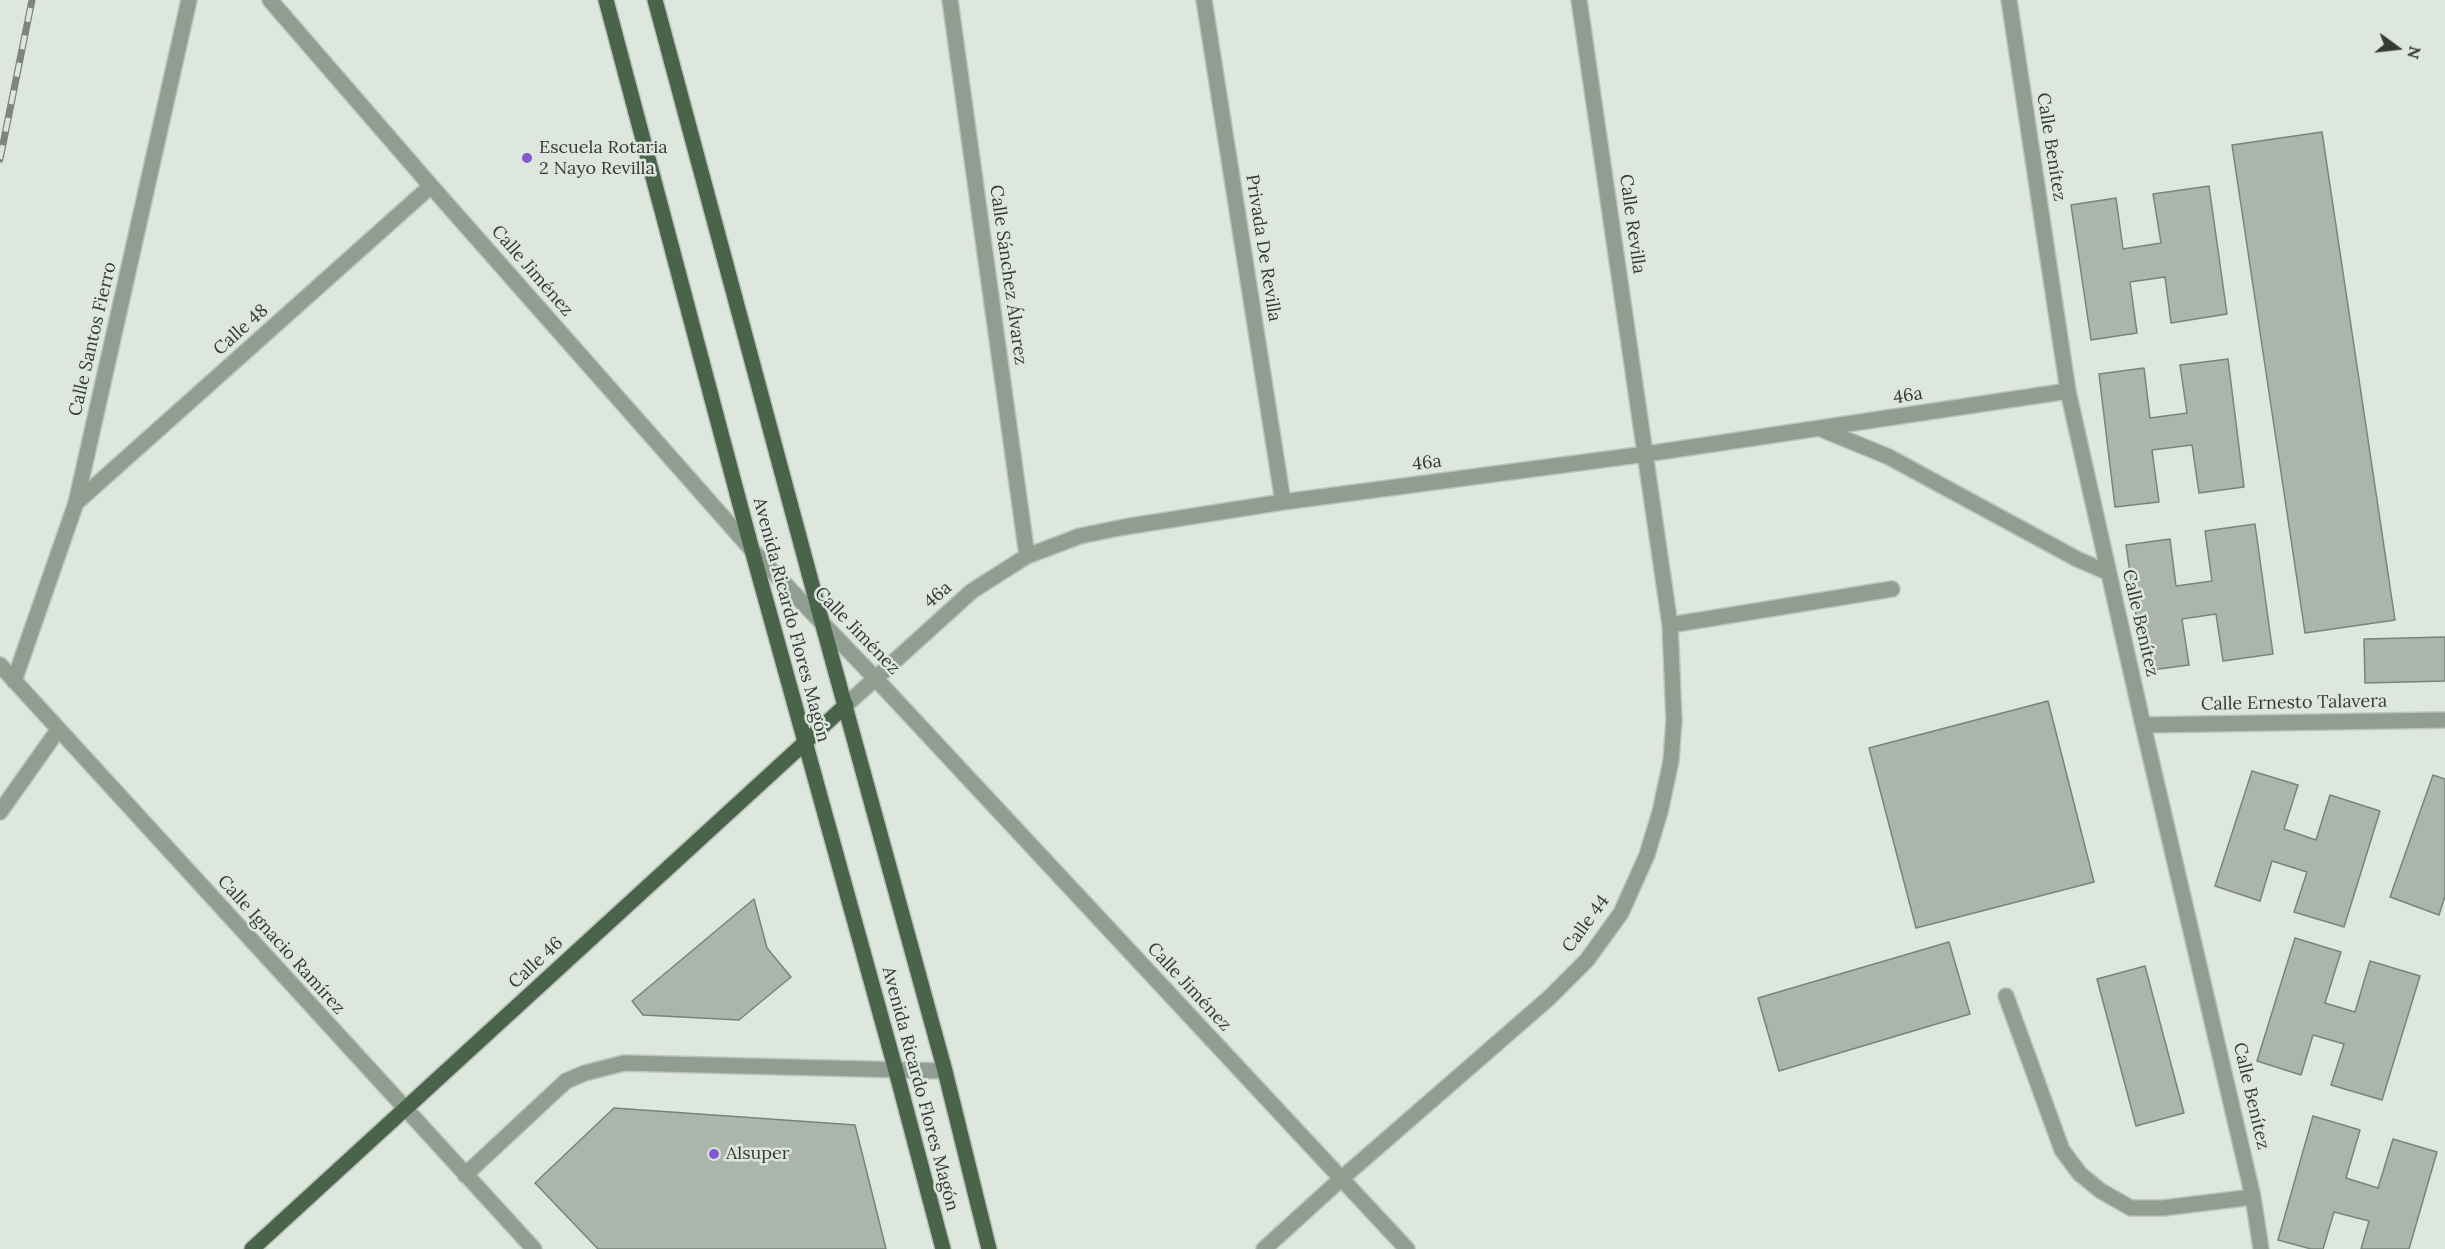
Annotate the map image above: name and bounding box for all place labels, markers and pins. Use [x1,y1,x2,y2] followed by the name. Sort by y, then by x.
[539,137,668,180] place label: Escuela Rotaria 2 Nayo Revilla
[520,151,534,165] marker: Escuela Rotaria 2 Nayo Revilla
[726,1143,790,1165] place label: Alsuper
[707,1147,721,1161] marker: Alsuper

